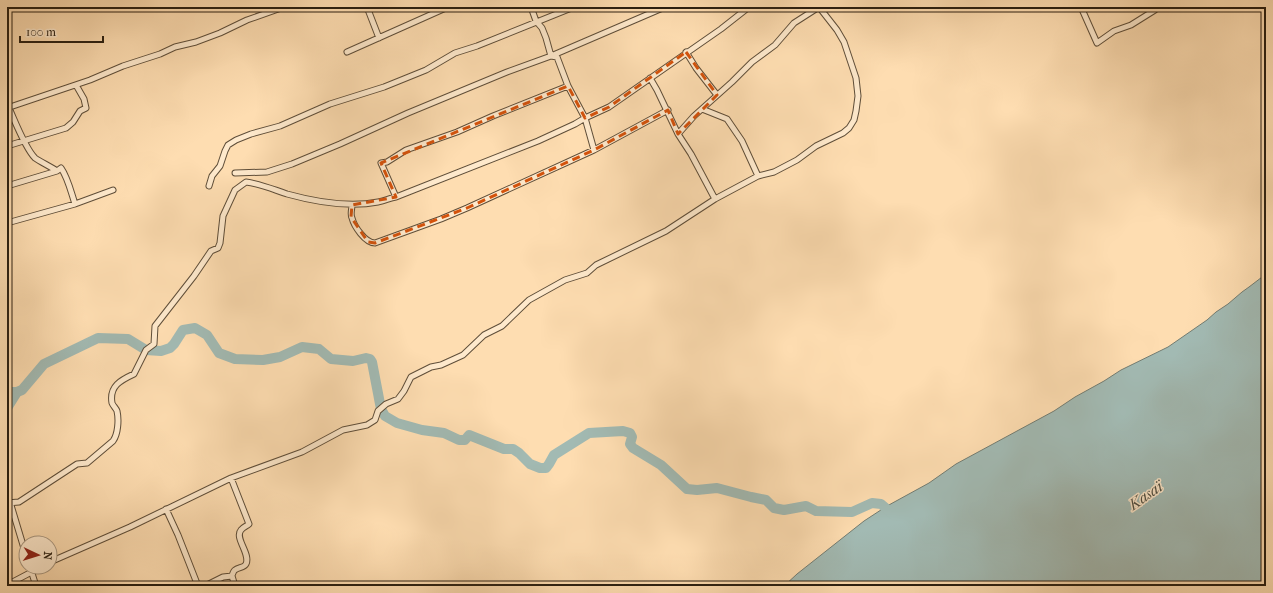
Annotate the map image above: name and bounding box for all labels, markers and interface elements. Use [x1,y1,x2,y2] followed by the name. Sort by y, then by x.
[20,18,103,44] scale bar
[26,25,56,39] text: 100 m
[1124,475,1168,515] water label: Kasaï
[18,535,58,575] north arrow
[41,551,54,561] text: N

